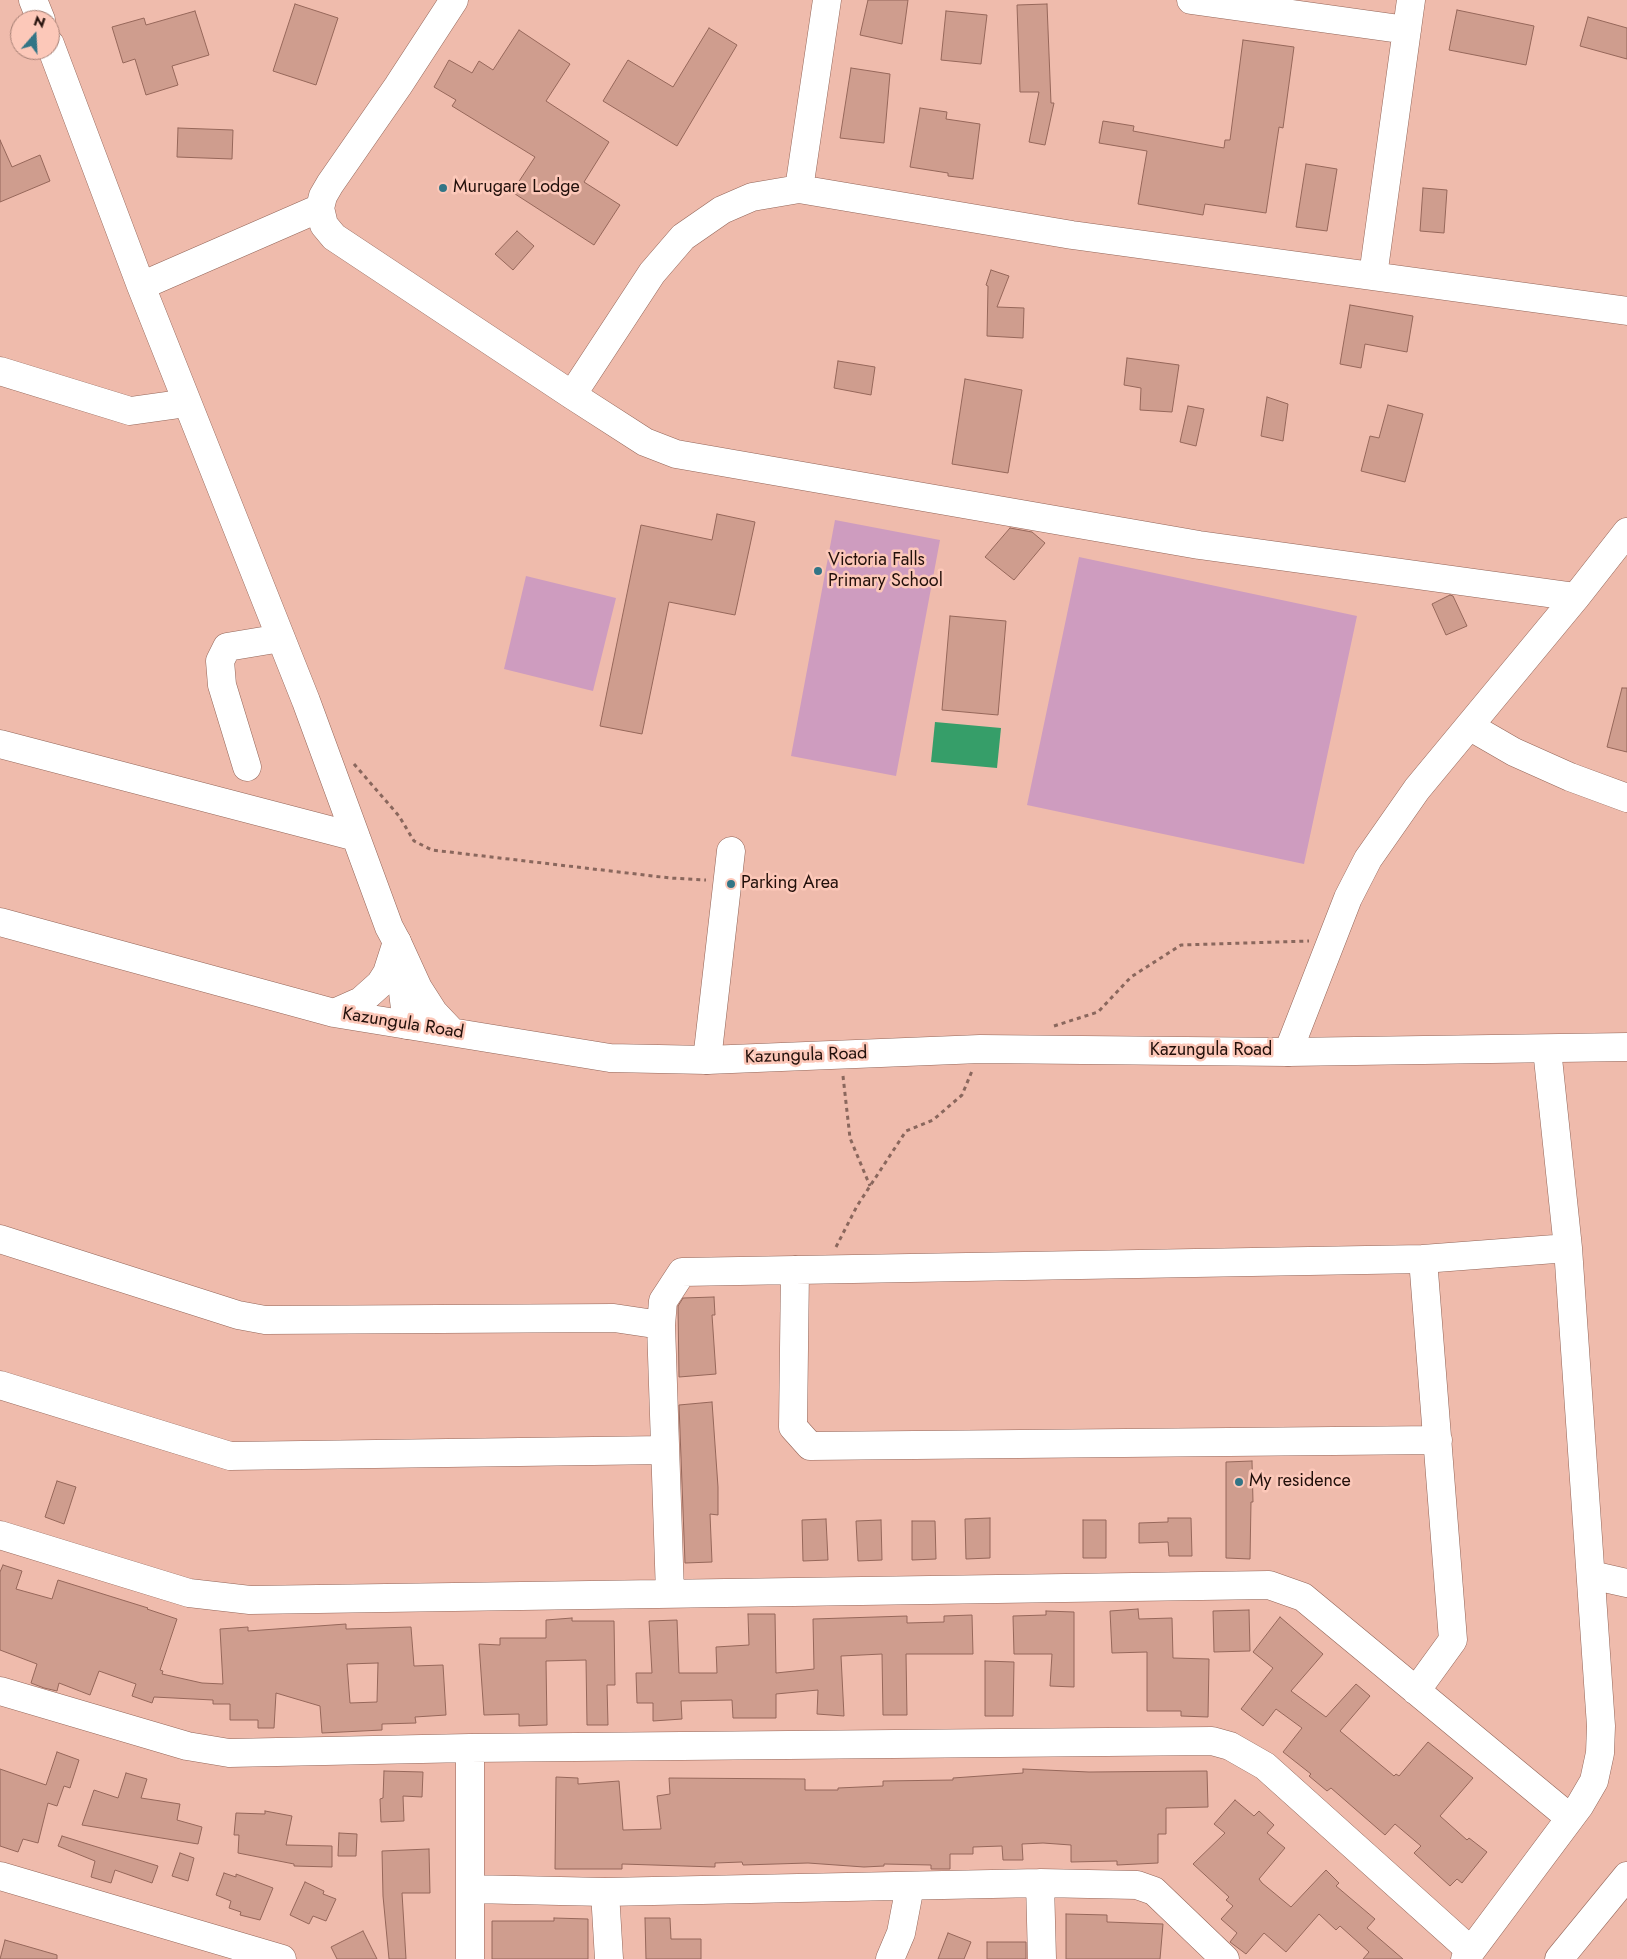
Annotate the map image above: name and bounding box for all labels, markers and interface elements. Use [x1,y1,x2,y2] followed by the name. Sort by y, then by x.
[10,10,60,60] north arrow
[31,10,48,33] text: N
[453,177,580,199] place label: Murugare Lodge
[437,182,449,194] marker: Murugare Lodge
[828,550,943,592] place label: Victoria Falls Primary School
[812,565,824,577] marker: Victoria Falls Primary School
[741,873,839,895] place label: Parking Area
[725,878,737,890] marker: Parking Area
[341,1004,465,1044] street label: Kazungula Road
[1150,1040,1272,1062] street label: Kazungula Road
[744,1043,868,1069] street label: Kazungula Road
[1249,1471,1351,1493] place label: My residence
[1233,1476,1245,1488] marker: My residence

